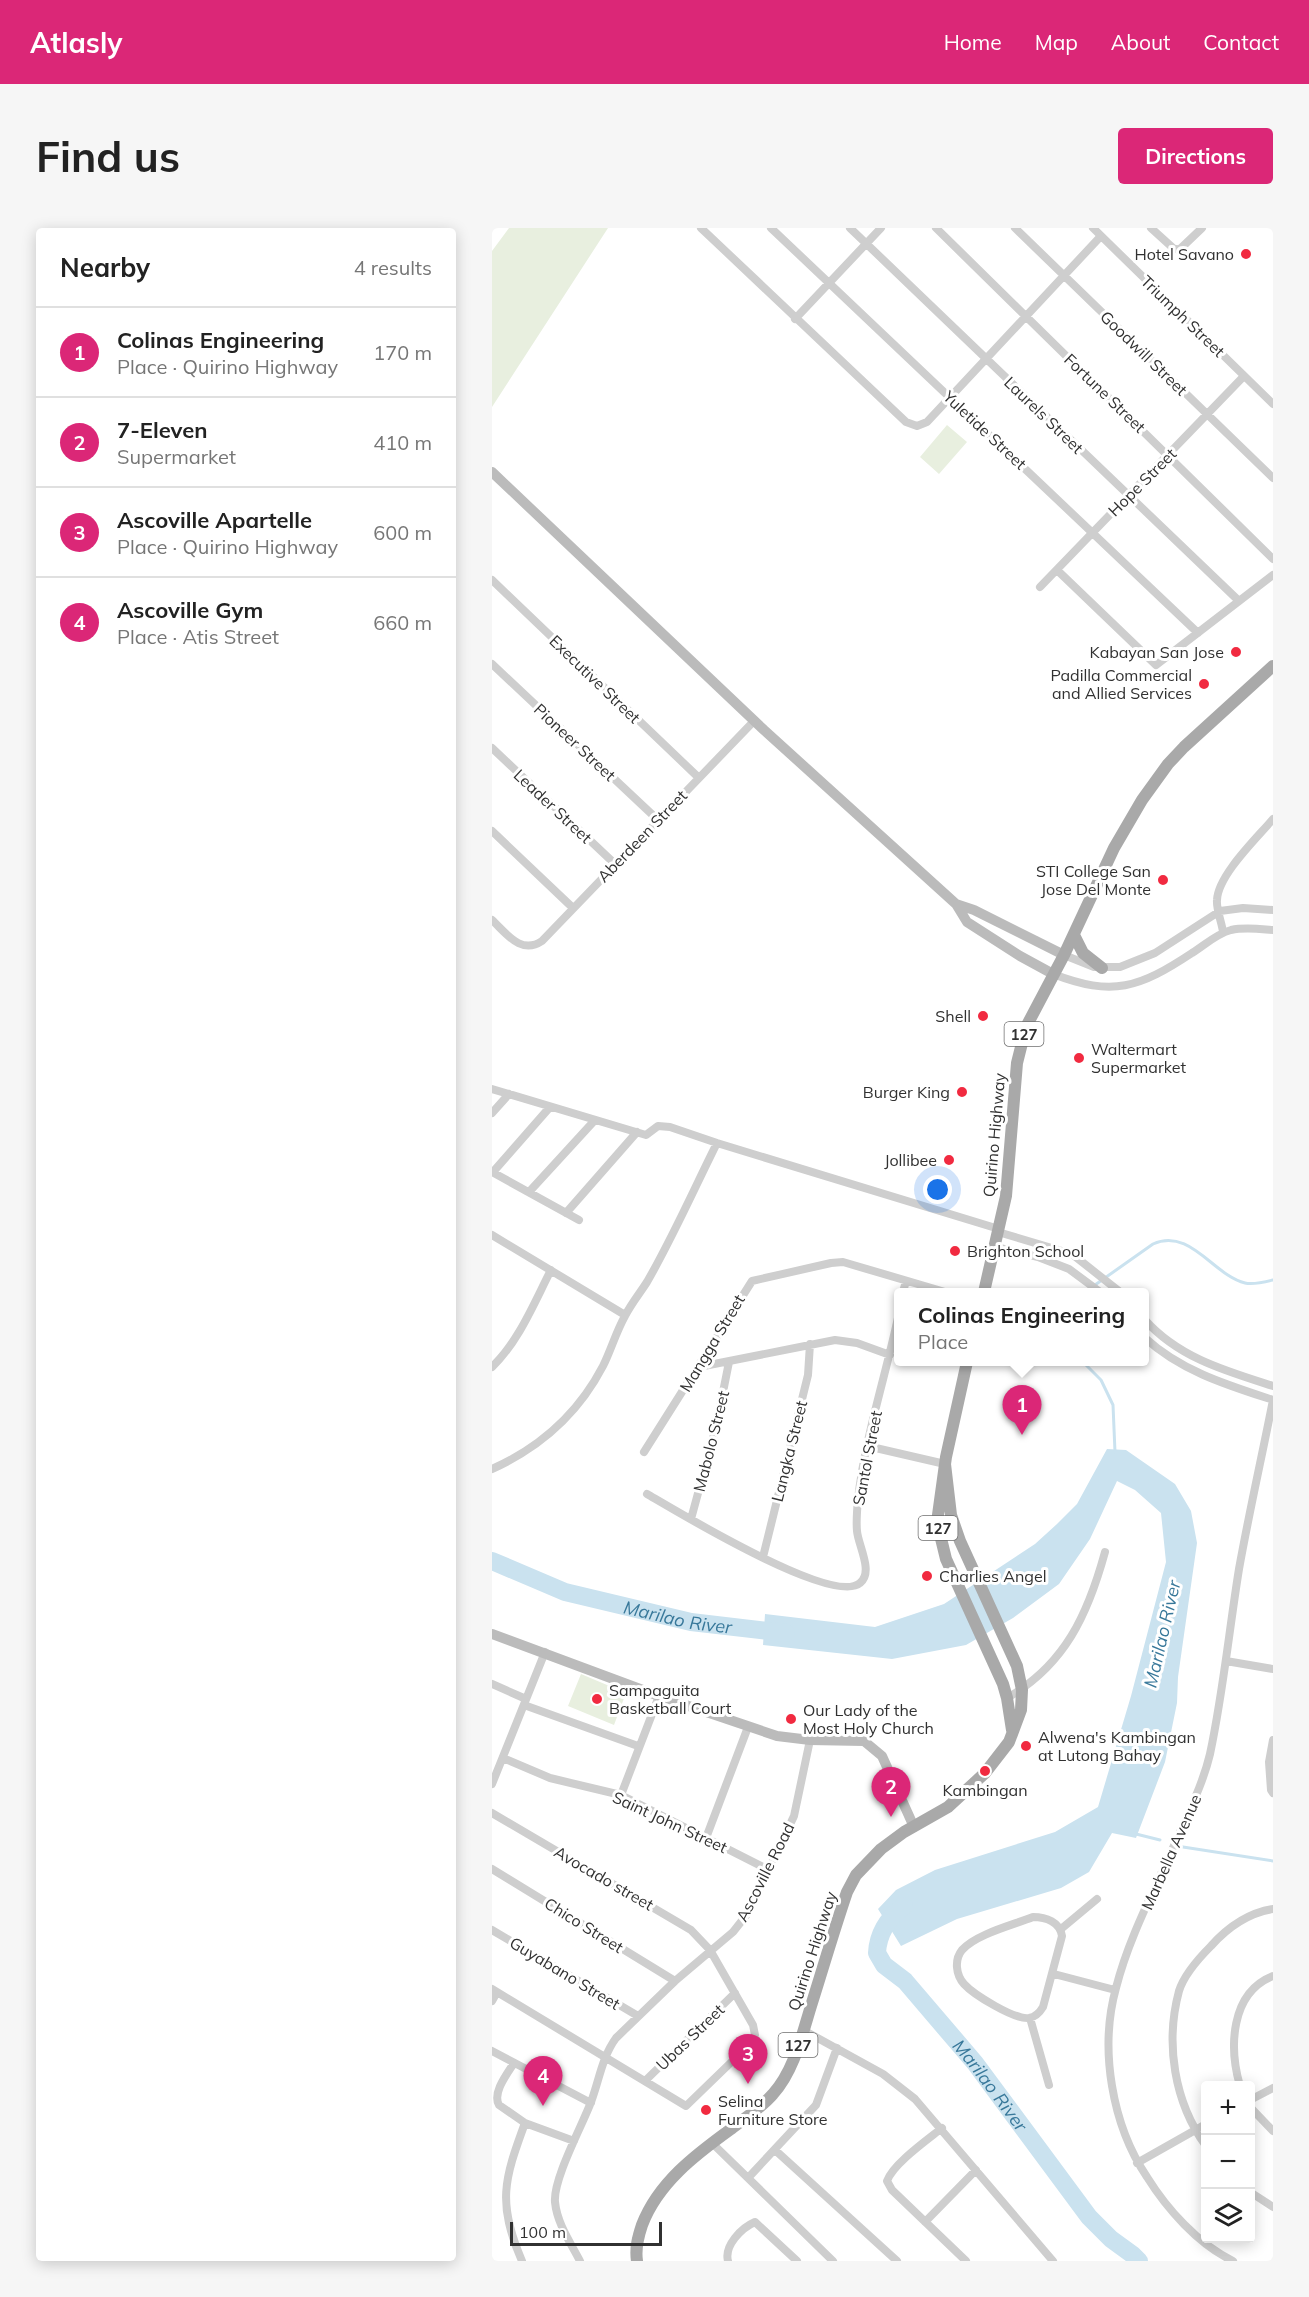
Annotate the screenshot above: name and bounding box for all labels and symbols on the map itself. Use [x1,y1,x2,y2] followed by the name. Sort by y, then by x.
[1135,244,1234,264] place label: Hotel Savano
[1239,247,1253,261] marker: Hotel Savano
[1137,271,1229,361] street label: Triumph Street
[1096,306,1192,400] street label: Goodwill Street
[1060,349,1150,437] street label: Fortune Street
[1000,372,1088,458] street label: Laurels Street
[939,386,1031,474] street label: Yuletide Street
[1104,443,1181,520] street label: Hope Street
[545,631,645,728] street label: Executive Street
[1089,642,1224,662] place label: Kabayan San Jose
[1229,645,1243,659] marker: Kabayan San Jose
[1050,665,1192,703] place label: Padilla Commercial and Allied Services
[1197,677,1211,691] marker: Padilla Commercial and Allied Services
[530,699,620,785] street label: Pioneer Street
[510,765,596,848] street label: Leader Street
[593,785,691,886] street label: Aberdeen Street
[1036,861,1151,899] place label: STI College San Jose Del Monte
[1156,873,1170,887] marker: STI College San Jose Del Monte
[935,1006,971,1026] place label: Shell
[976,1009,990,1023] marker: Shell
[1004,1022,1044,1046] road number: 127
[1091,1039,1187,1077] place label: Waltermart Supermarket
[1072,1051,1086,1065] marker: Waltermart Supermarket
[979,1072,1009,1198] street label: Quirino Highway
[863,1082,950,1102] place label: Burger King
[955,1085,969,1099] marker: Burger King
[884,1150,937,1170] place label: Jollibee
[942,1153,956,1167] marker: Jollibee
[923,1175,952,1204] your location
[967,1241,1084,1261] place label: Brighton School
[948,1244,962,1258] marker: Brighton School
[675,1290,749,1395] street label: Mangga Street
[1002,1386,1042,1435] pin: 1
[689,1388,733,1494] street label: Mabolo Street
[767,1398,811,1504] street label: Langka Street
[848,1409,886,1507] street label: Santol Street
[918,1516,958,1540] road number: 127
[939,1566,1046,1586] place label: Charlies Angel
[920,1569,934,1583] marker: Charlies Angel
[1138,1577,1186,1690] water label: Marilao River
[621,1595,735,1638] water label: Marilao River
[609,1680,732,1718] place label: Sampaguita Basketball Court
[590,1692,604,1706] marker: Sampaguita Basketball Court
[803,1700,934,1738] place label: Our Lady of the Most Holy Church
[784,1712,798,1726] marker: Our Lady of the Most Holy Church
[1038,1727,1196,1765] place label: Alwena's Kambingan at Lutong Bahay
[1019,1739,1033,1753] marker: Alwena's Kambingan at Lutong Bahay
[978,1764,992,1778] marker: Kambingan
[872,1768,910,1817] pin: 2
[942,1780,1028,1800] place label: Kambingan
[610,1787,731,1857] street label: Saint John Street
[1137,1791,1205,1913] street label: Marbella Avenue
[731,1819,799,1925] street label: Ascoville Road
[551,1841,658,1915] street label: Avocado street
[783,1888,841,2013] street label: Quirino Highway
[541,1893,628,1957] street label: Chico Street
[506,1932,624,2014] street label: Guyabano Street
[652,1999,729,2074] street label: Ubas Street
[778,2033,818,2057] road number: 127
[728,2034,768,2084] pin: 3
[948,2034,1034,2137] water label: Marilao River
[524,2056,562,2106] pin: 4
[718,2091,827,2129] place label: Selina Furniture Store
[699,2103,713,2117] marker: Selina Furniture Store
[510,2219,662,2246] scale bar

